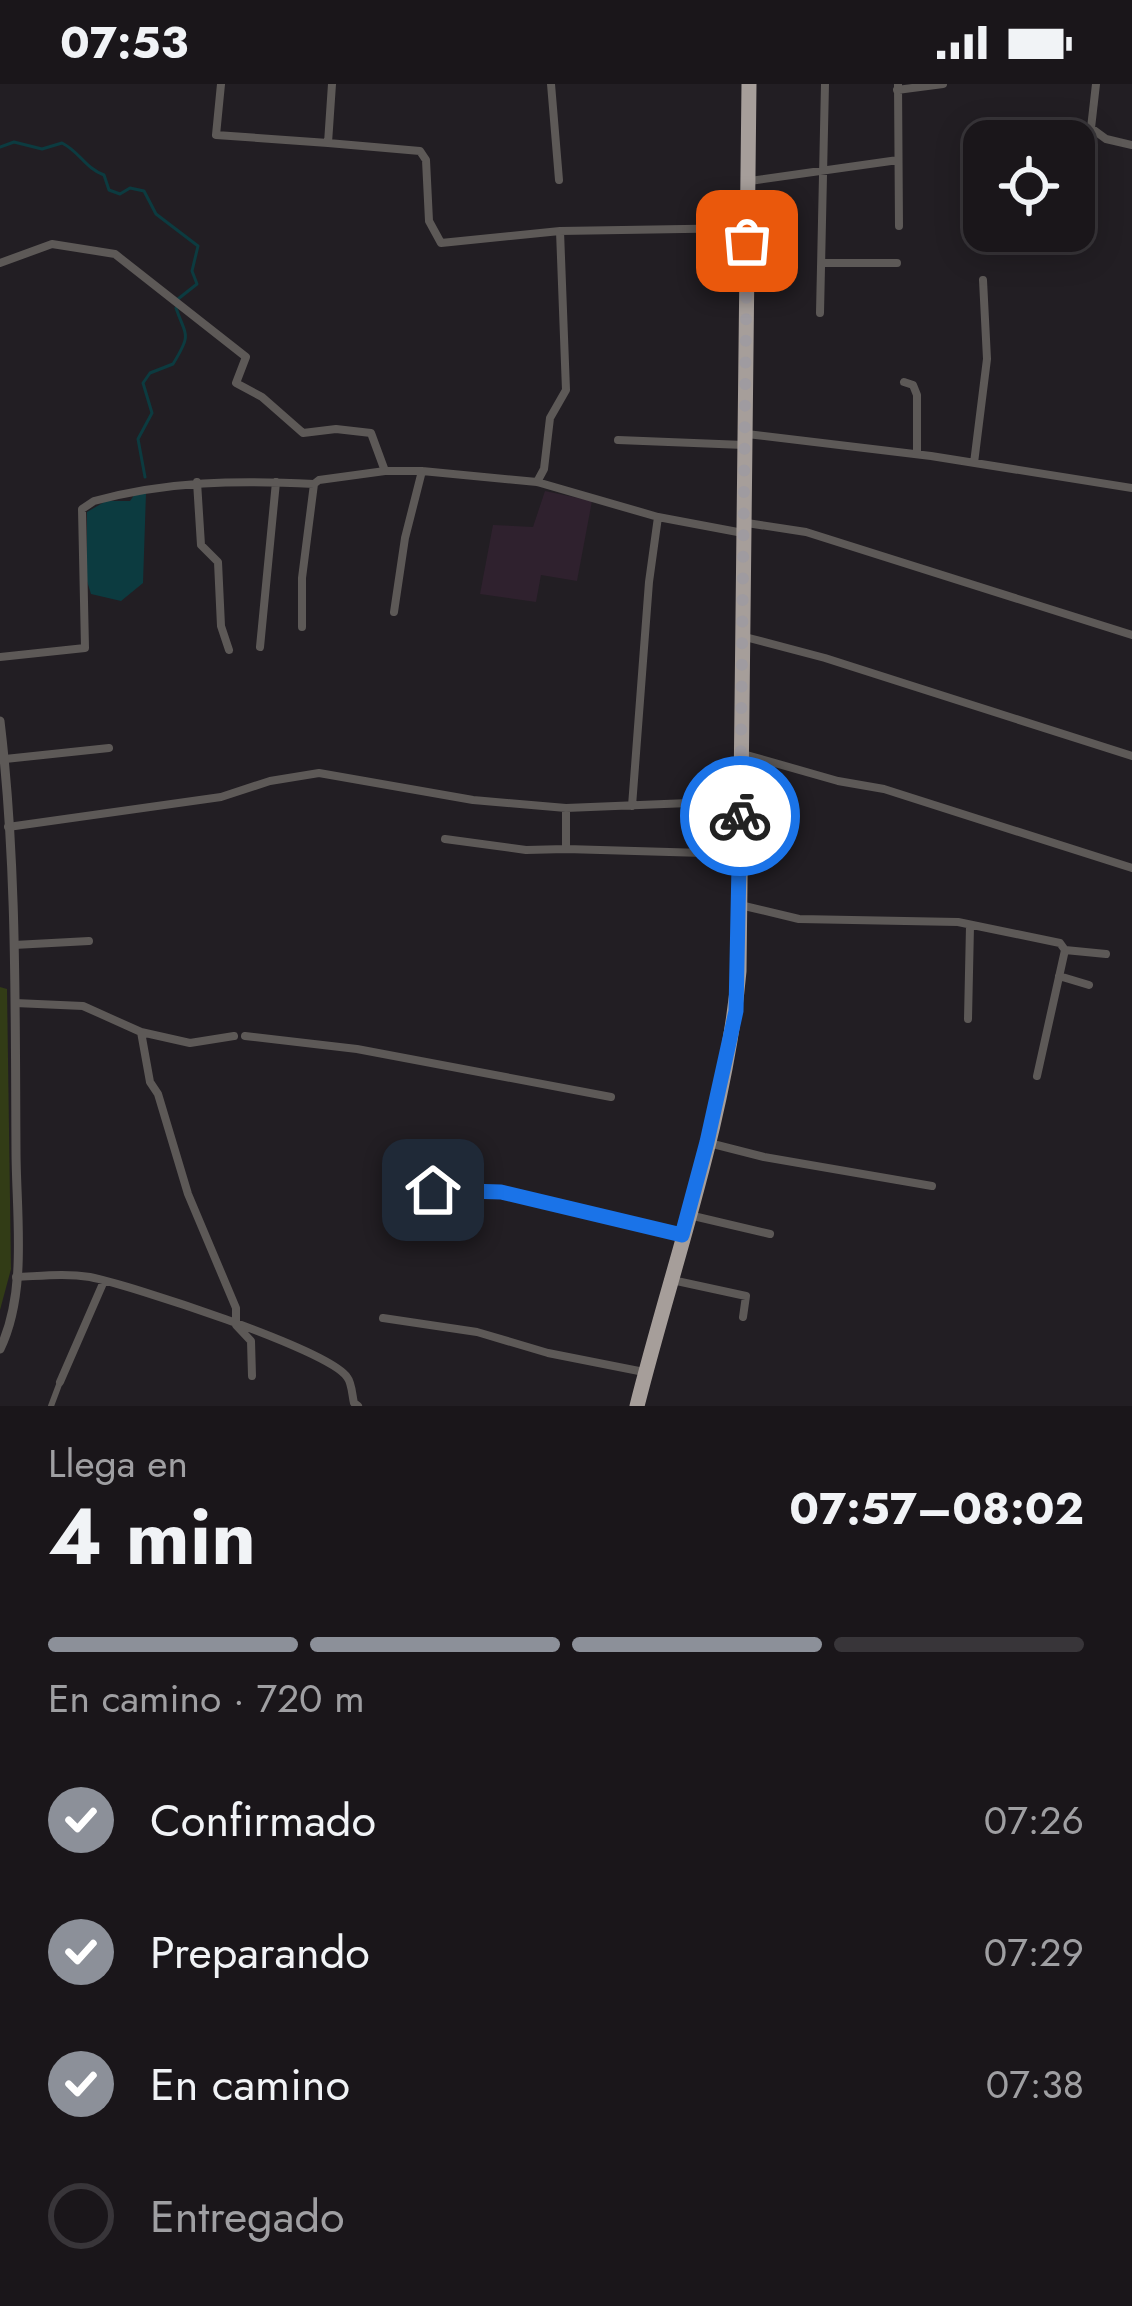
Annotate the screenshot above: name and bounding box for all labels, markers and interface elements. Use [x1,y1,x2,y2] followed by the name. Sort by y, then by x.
[60,10,188,75] text: 07:53
[963,120,1095,252] map controls
[963,120,1095,252] button: locate
[696,190,798,292] pin
[714,208,780,274] icon: bag
[680,756,800,876] courier
[707,783,773,849] icon: bike
[382,1139,484,1241] pin
[400,1157,466,1223] icon: home
[48,1435,188,1492] text: Llega en
[789,1476,1084,1541] text: 07:57–08:02
[48,1481,256,1593] text: 4 min
[48,1670,365,1727] text: En camino · 720 m
[48,1787,114,1853] icon: check
[150,1788,376,1853] text: Confirmado
[984,1792,1084,1849] text: 07:26
[48,1919,114,1985] icon: check
[150,1920,370,1985] text: Preparando
[984,1924,1084,1981] text: 07:29
[48,2051,114,2117] icon: check
[150,2052,350,2117] text: En camino
[986,2056,1084,2113] text: 07:38
[150,2184,345,2249] text: Entregado

